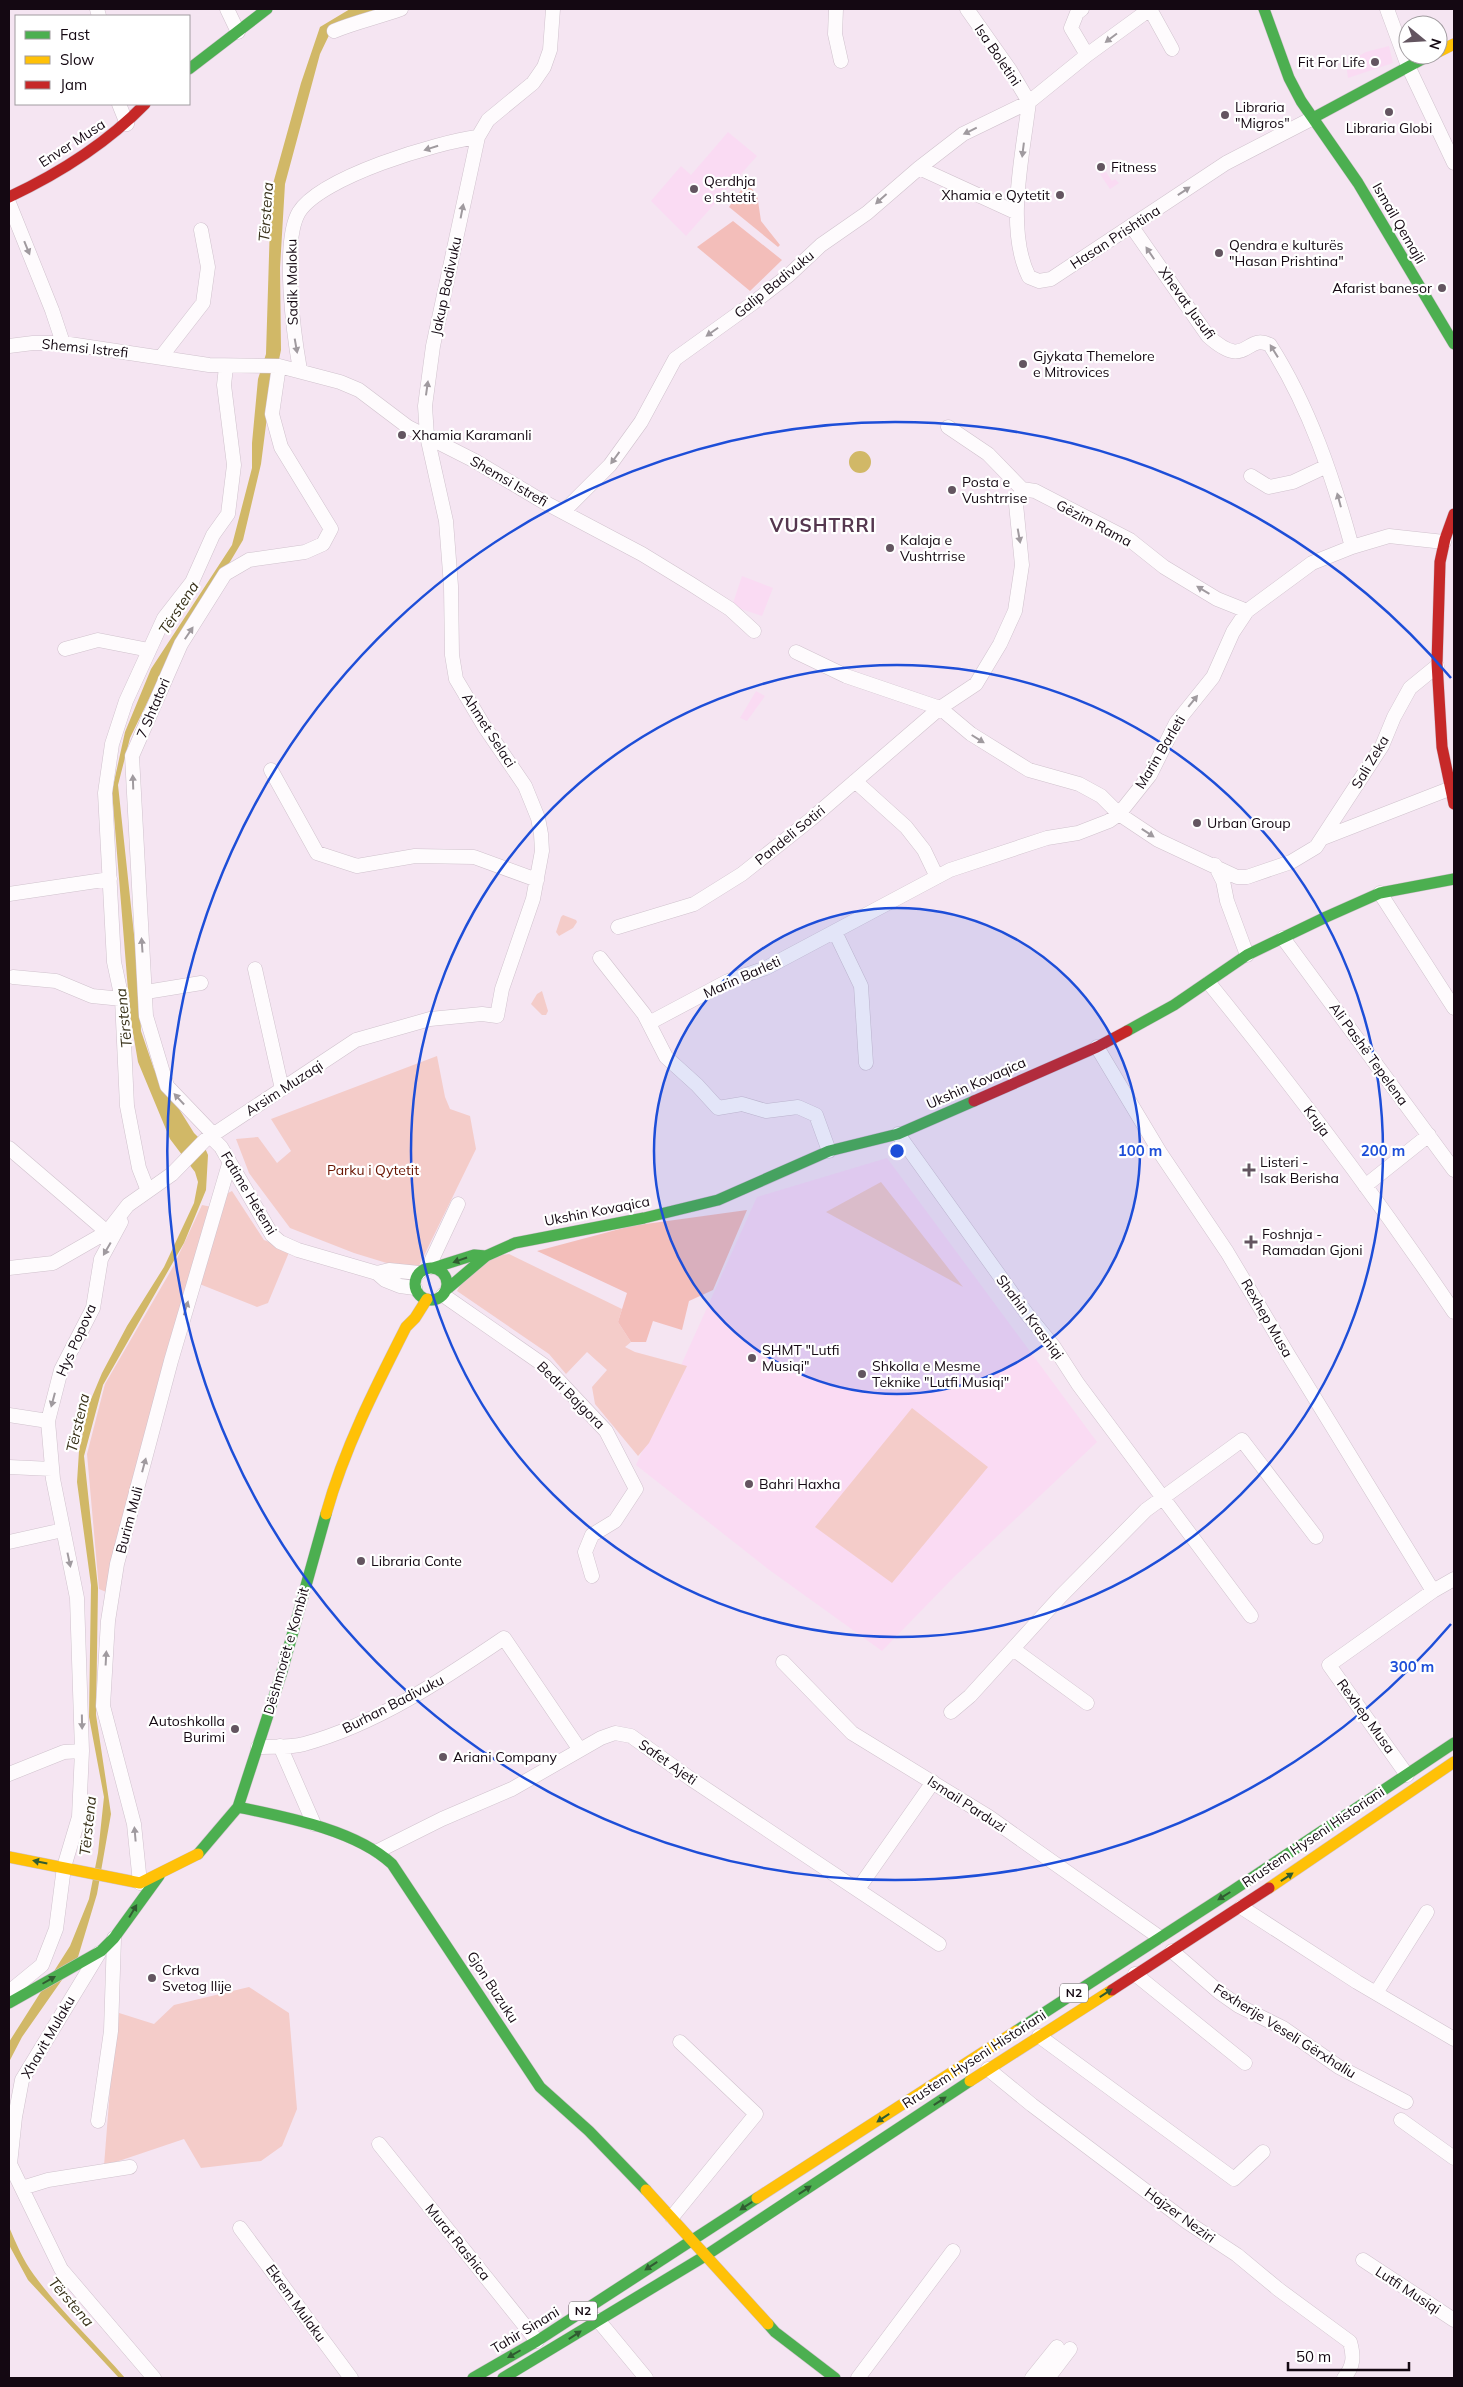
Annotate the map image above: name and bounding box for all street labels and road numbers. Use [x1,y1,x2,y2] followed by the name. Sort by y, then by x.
[971,21,1025,89] street label: Isa Boletini
[35,115,109,171] street label: Enver Musa
[1369,179,1429,267] street label: Ismail Qemajli
[1067,201,1163,273] street label: Hasan Prishtina
[427,235,465,337] street label: Jakup Badivuku
[282,238,302,326] street label: Sadik Maloku
[730,246,818,322] street label: Galip Badivuku
[1155,263,1219,343] street label: Xhevat Jusufi
[41,335,129,361] street label: Shemsi Istrefi
[467,452,551,510] street label: Shemsi Istrefi
[1053,496,1135,550] street label: Gëzim Rama
[132,675,174,741] street label: 7 Shtatori
[458,689,520,771] street label: Ahmet Selaci
[1131,712,1189,792] street label: Marin Barleti
[1347,732,1393,792] street label: Sali Zeka
[751,801,829,869] street label: Pandeli Sotiri
[700,952,784,1002] street label: Marin Barleti
[1326,999,1412,1109] street label: Ali Pashë Tepelena
[923,1053,1029,1113] street label: Ukshin Kovaqica
[242,1056,326,1120] street label: Arsim Muzaqi
[1300,1102,1334,1140] street label: Kruja
[217,1148,281,1238] street label: Fatime Hetemi
[543,1192,651,1230] street label: Ukshin Kovaqica
[992,1271,1068,1363] street label: Shahin Krasniqi
[1237,1275,1297,1361] street label: Rexhep Musa
[52,1301,100,1379] street label: Hys Popova
[533,1357,609,1433] street label: Bedri Bajgora
[111,1484,147,1556] street label: Burim Muli
[259,1585,313,1717] street label: Dëshmorët e Kombit
[339,1671,447,1737] street label: Burhan Badivuku
[1333,1675,1399,1757] street label: Rexhep Musa
[635,1735,701,1789] street label: Safet Ajeti
[924,1772,1010,1836] street label: Ismail Parduzi
[1238,1783,1388,1891] street label: Rrustem Hyseni Historiani
[463,1948,523,2026] street label: Gjon Buzuku
[1210,1980,1360,2082] street label: Fexherije Veseli Gërxhaliu
[1060,1984,1088,2002] road number: N2
[17,1993,79,2081] street label: Xhavit Mulaku
[899,2006,1049,2112] street label: Rrustem Hyseni Historiani
[1141,2183,1219,2247] street label: Hajzer Neziri
[421,2200,495,2284] street label: Murat Rashica
[262,2261,330,2345] street label: Ekrem Mulaku
[1372,2262,1444,2318] street label: Lutfi Musiqi
[569,2302,597,2320] road number: N2
[488,2303,562,2357] street label: Tahir Sinani

